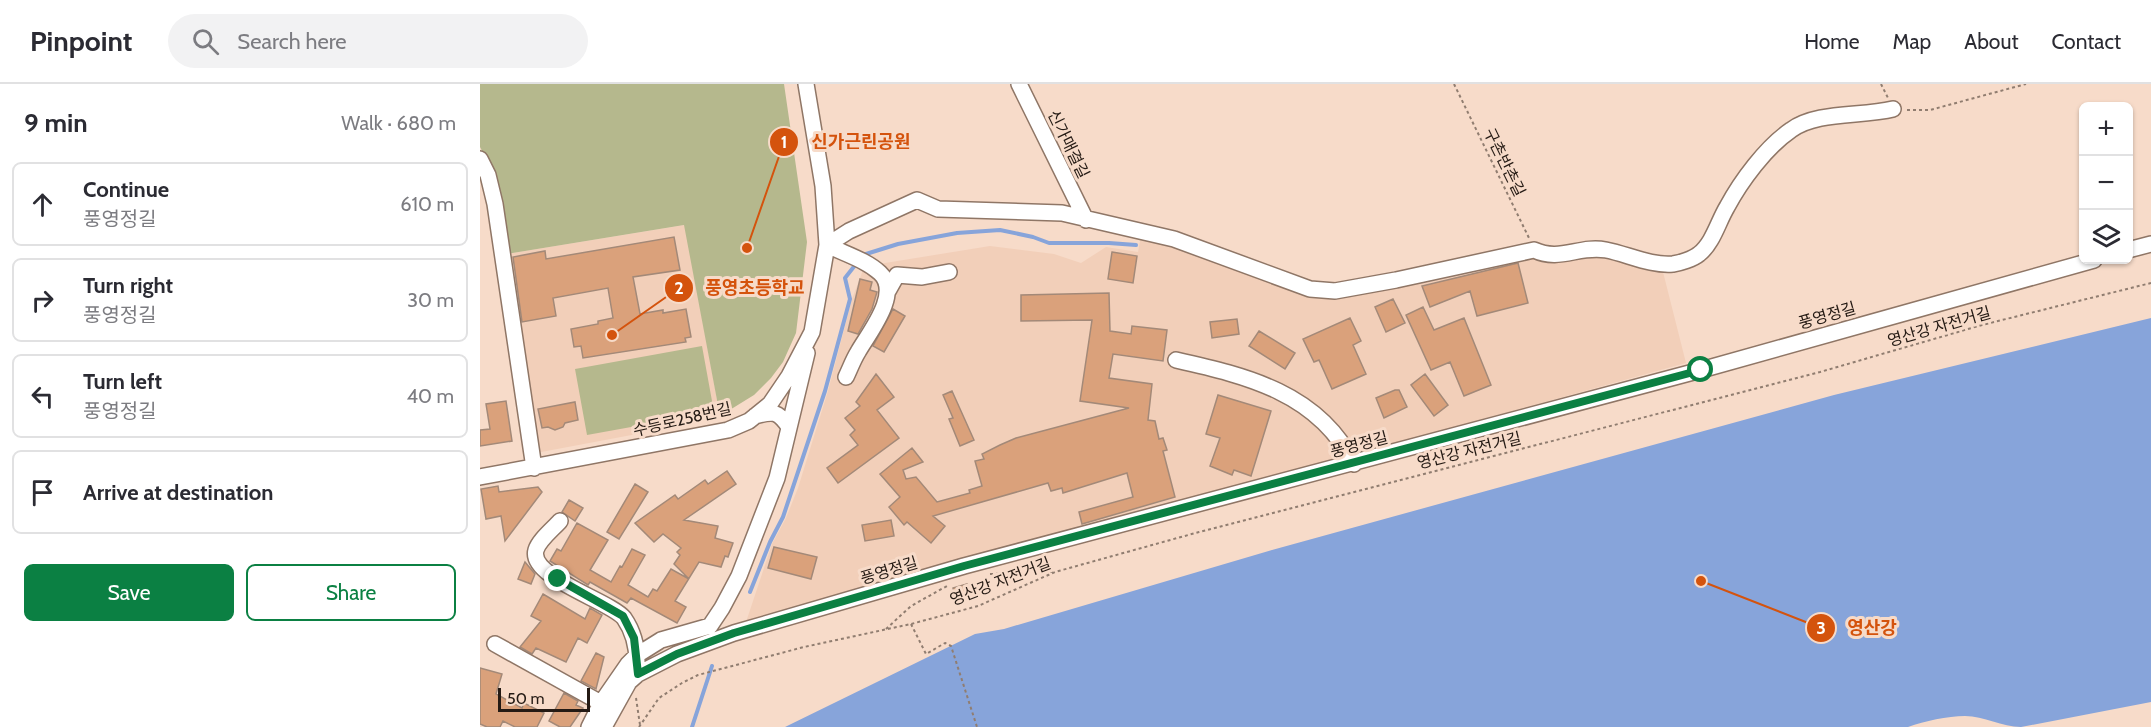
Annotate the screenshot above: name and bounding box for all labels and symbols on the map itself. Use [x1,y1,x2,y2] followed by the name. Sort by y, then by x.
[1044,107,1093,181] street label: 신가매결길
[769,124,922,160] callout: 신가근린공원
[1480,125,1529,199] street label: 구촌반촌길
[781,131,787,153] text: 1
[811,131,911,153] text: 신가근린공원
[664,270,817,306] callout: 풍영초등학교
[674,277,684,299] text: 2
[705,277,805,299] text: 풍영초등학교
[1796,298,1858,333] street label: 풍영정길
[1885,303,1993,350] street label: 영산강 자전거길
[1687,356,1713,382] route start
[631,399,733,440] street label: 수등로258번길
[1328,428,1390,461] street label: 풍영정길
[1415,428,1523,473] street label: 영산강 자전거길
[858,553,920,588] street label: 풍영정길
[947,553,1053,609] street label: 영산강 자전거길
[544,565,570,591] route end
[1806,610,1909,646] callout: 영산강
[1816,617,1826,639] text: 3
[1847,617,1897,639] text: 영산강
[498,685,590,712] scale bar

